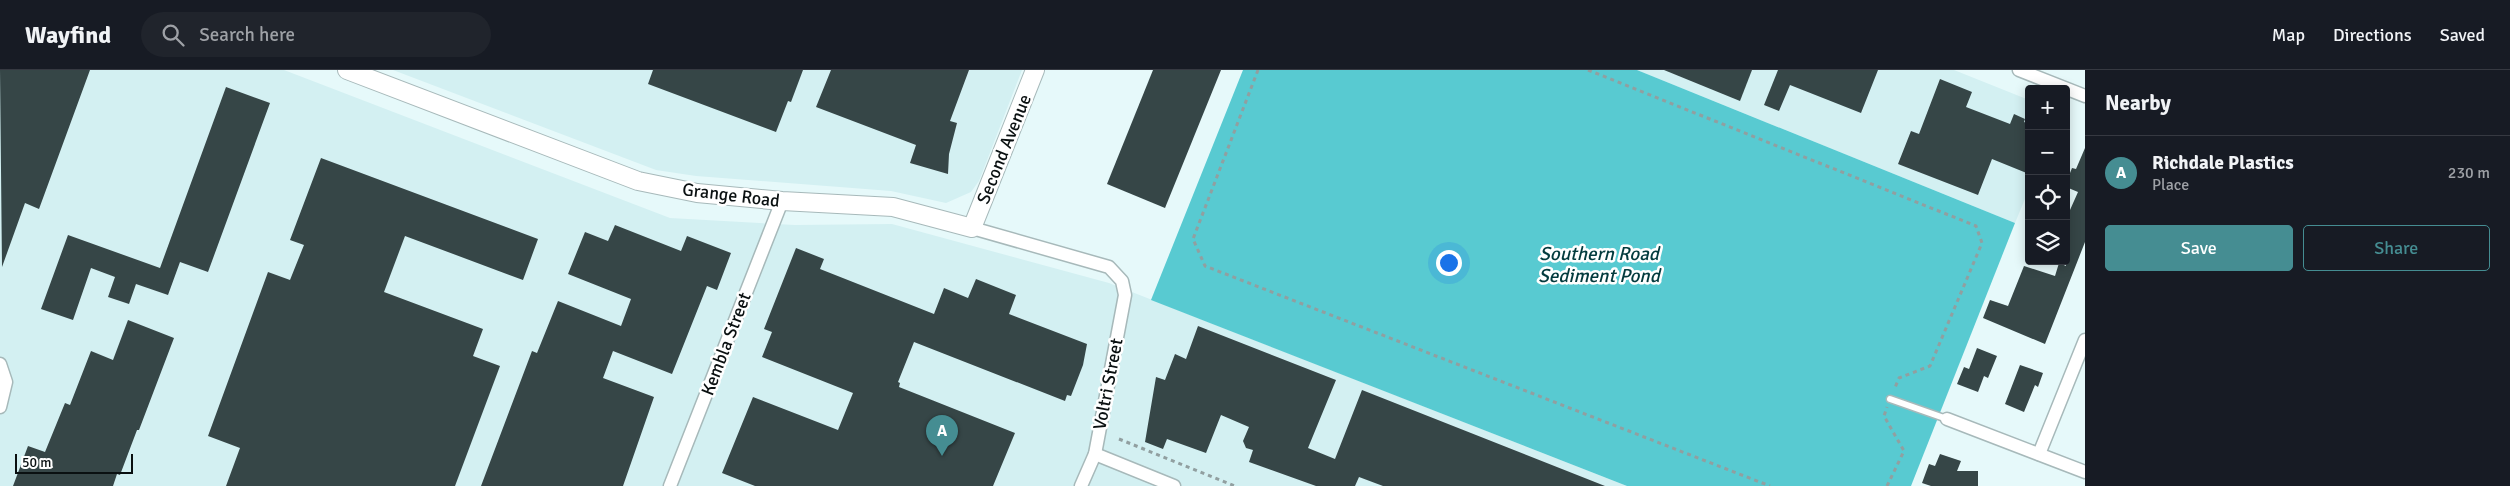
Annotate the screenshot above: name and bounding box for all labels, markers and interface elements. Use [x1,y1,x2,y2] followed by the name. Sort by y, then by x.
[141,12,491,57] search box
[25,20,111,50] text: Wayfind
[159,21,187,49] icon: search
[199,23,295,47] text: Search here
[2272,24,2305,46] text: Map
[2333,24,2412,46] text: Directions
[2440,24,2485,46] text: Saved
[2025,85,2070,265] map controls
[2025,85,2070,130] button: +
[2105,90,2171,116] text: Nearby
[972,91,1036,207] street label: Second Avenue
[2025,130,2070,175] button: −
[2152,151,2294,175] text: Richdale Plastics
[2116,163,2126,183] text: A
[2448,163,2490,183] text: 230 m
[2025,175,2070,220] button: locate
[2152,175,2189,195] text: Place
[681,178,781,212] street label: Grange Road
[2025,220,2070,265] button: layers
[2105,225,2293,271] button: Save
[2303,225,2490,271] button: Share
[1538,242,1662,288] water label: Southern Road Sediment Pond
[1436,250,1462,276] your location
[696,289,756,399] street label: Kembla Street
[1088,336,1128,432] street label: Voltri Street
[926,415,958,456] pin: A
[15,451,132,474] scale bar
[22,454,51,471] text: 50 m

